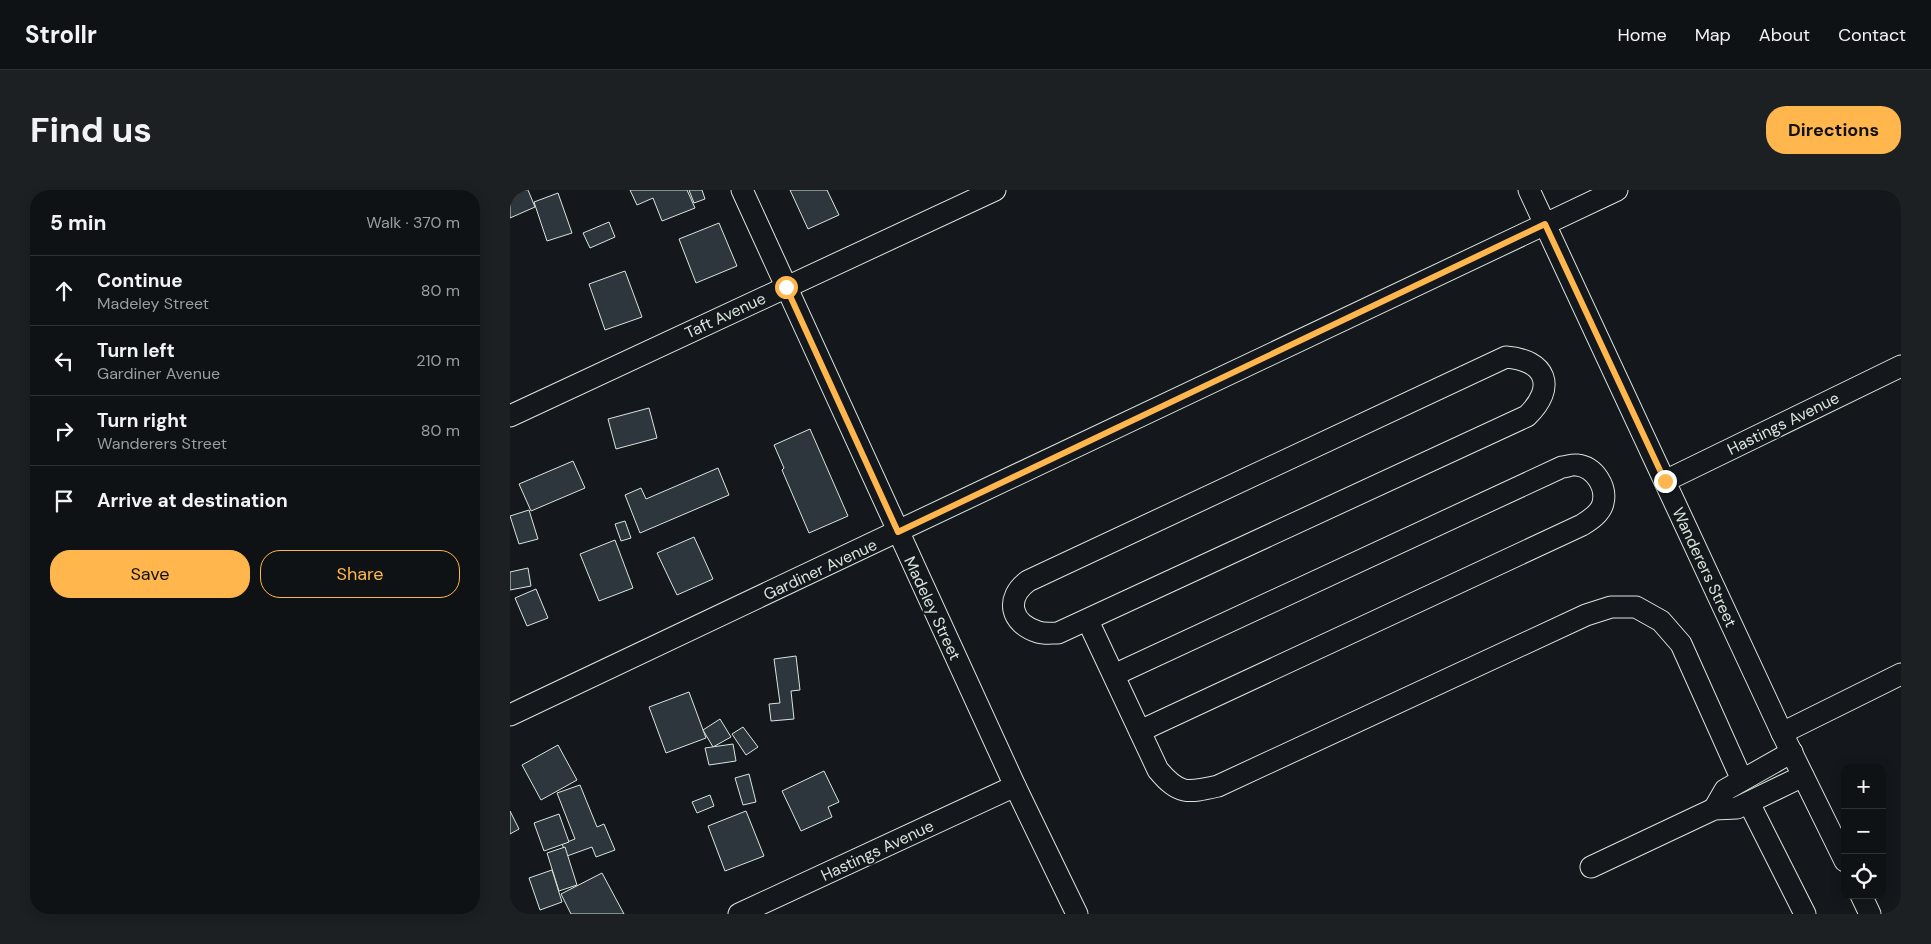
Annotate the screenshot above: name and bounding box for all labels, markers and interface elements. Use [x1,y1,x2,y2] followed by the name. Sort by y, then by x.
[25,19,97,50] text: Strollr
[1617,23,1667,47] text: Home
[1695,23,1731,47] text: Map
[1759,23,1810,47] text: About
[1838,23,1906,47] text: Contact
[1766,106,1901,154] button: Directions
[30,107,152,153] text: Find us
[50,209,106,237] text: 5 min
[366,212,460,233] text: Walk · 370 m
[97,268,183,293] text: Continue
[775,276,798,299] route start
[50,277,78,305] icon: ahead
[421,280,460,301] text: 80 m
[681,288,769,343] street label: Taft Avenue
[97,293,209,314] text: Madeley Street
[97,338,175,363] text: Turn left
[50,347,78,375] icon: left
[416,350,460,371] text: 210 m
[97,363,220,384] text: Gardiner Avenue
[1724,387,1843,460] street label: Hastings Avenue
[97,408,187,433] text: Turn right
[50,417,78,445] icon: right
[421,420,460,441] text: 80 m
[97,433,227,454] text: Wanderers Street
[1654,470,1677,493] route end
[50,487,78,515] icon: arrive
[97,488,288,513] text: Arrive at destination
[1668,504,1742,631] street label: Wanderers Street
[760,534,880,605] street label: Gardiner Avenue
[50,550,250,598] button: Save
[260,550,460,598] button: Share
[899,553,966,663] street label: Madeley Street
[1841,764,1886,899] map controls
[1841,764,1886,809] button: +
[1841,809,1886,854] button: −
[817,815,937,886] street label: Hastings Avenue
[1841,854,1886,899] button: locate

